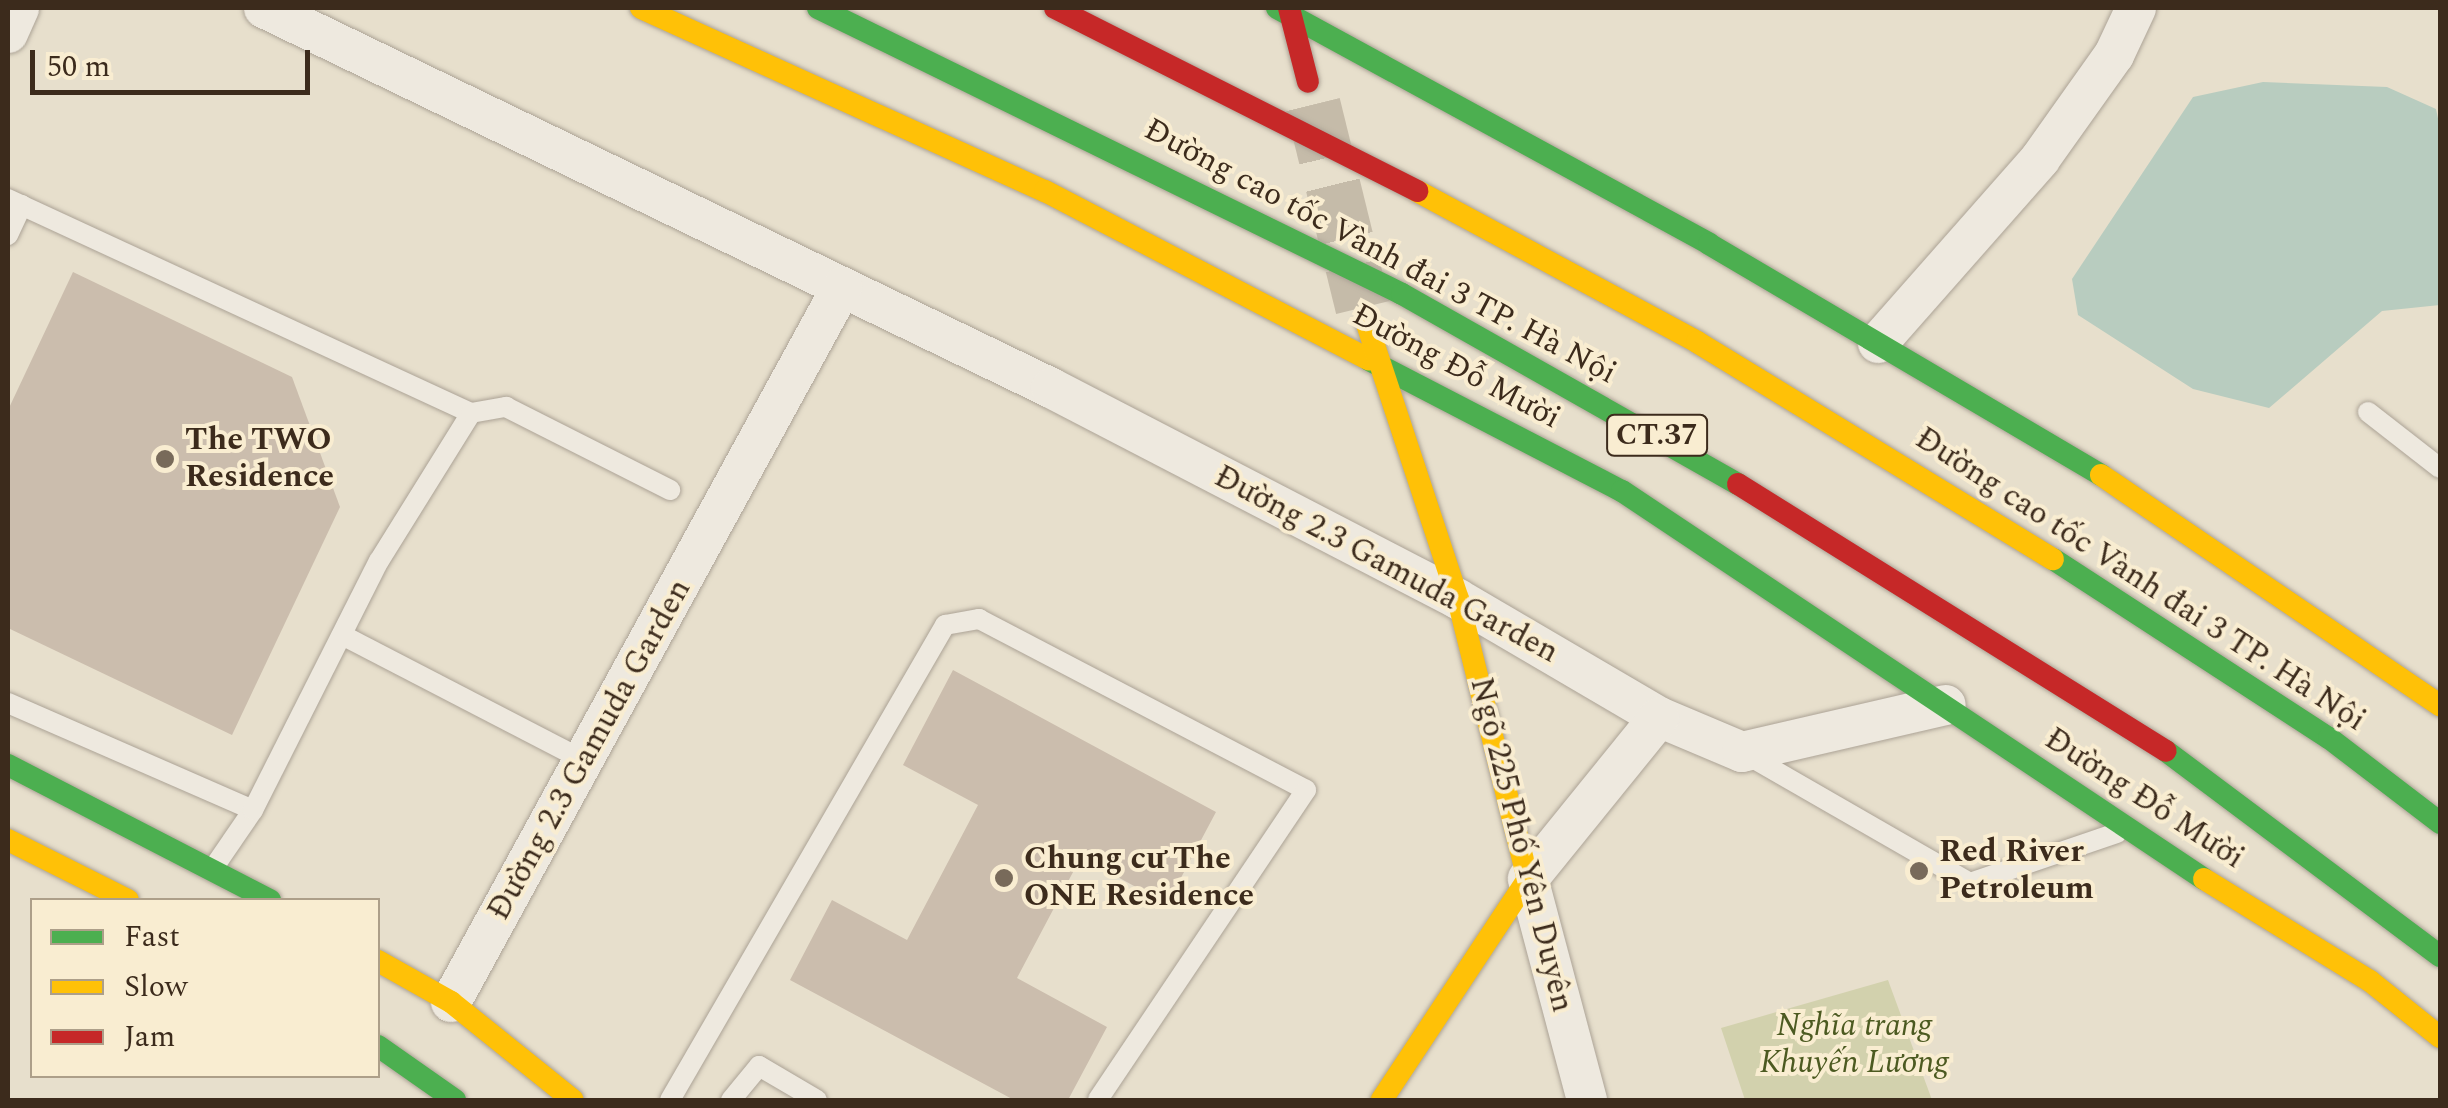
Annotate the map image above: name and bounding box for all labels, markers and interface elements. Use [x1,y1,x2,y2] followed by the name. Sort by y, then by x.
[35,30,315,92] scale bar
[47,44,110,90] text: 50 m
[1137,111,1623,393] street label: Đường cao tốc Vành đai 3 TP. Hà Nội
[1345,296,1567,438] street label: Đường Đỗ Mười
[1604,410,1710,460] road number: CT.37
[1908,420,2372,740] street label: Đường cao tốc Vành đai 3 TP. Hà Nội
[185,422,334,497] place label: The TWO Residence
[154,448,176,470] marker: The TWO Residence
[1207,458,1565,672] street label: Đường 2.3 Gamuda Garden
[480,573,700,927] street label: Đường 2.3 Gamuda Garden
[1461,674,1581,1016] street label: Ngõ 225 Phố Yên Duyên
[2037,720,2251,878] street label: Đường Đỗ Mười
[1939,834,2094,909] place label: Red River Petroleum
[1024,841,1254,916] place label: Chung cư The ONE Residence
[1908,860,1930,882] marker: Red River Petroleum
[993,867,1015,889] marker: Chung cư The ONE Residence
[30,898,380,1078] legend
[124,914,180,960] text: Fast
[124,964,188,1010] text: Slow
[1760,1008,1948,1083] park label: Nghĩa trang Khuyến Lương
[124,1014,175,1060] text: Jam

